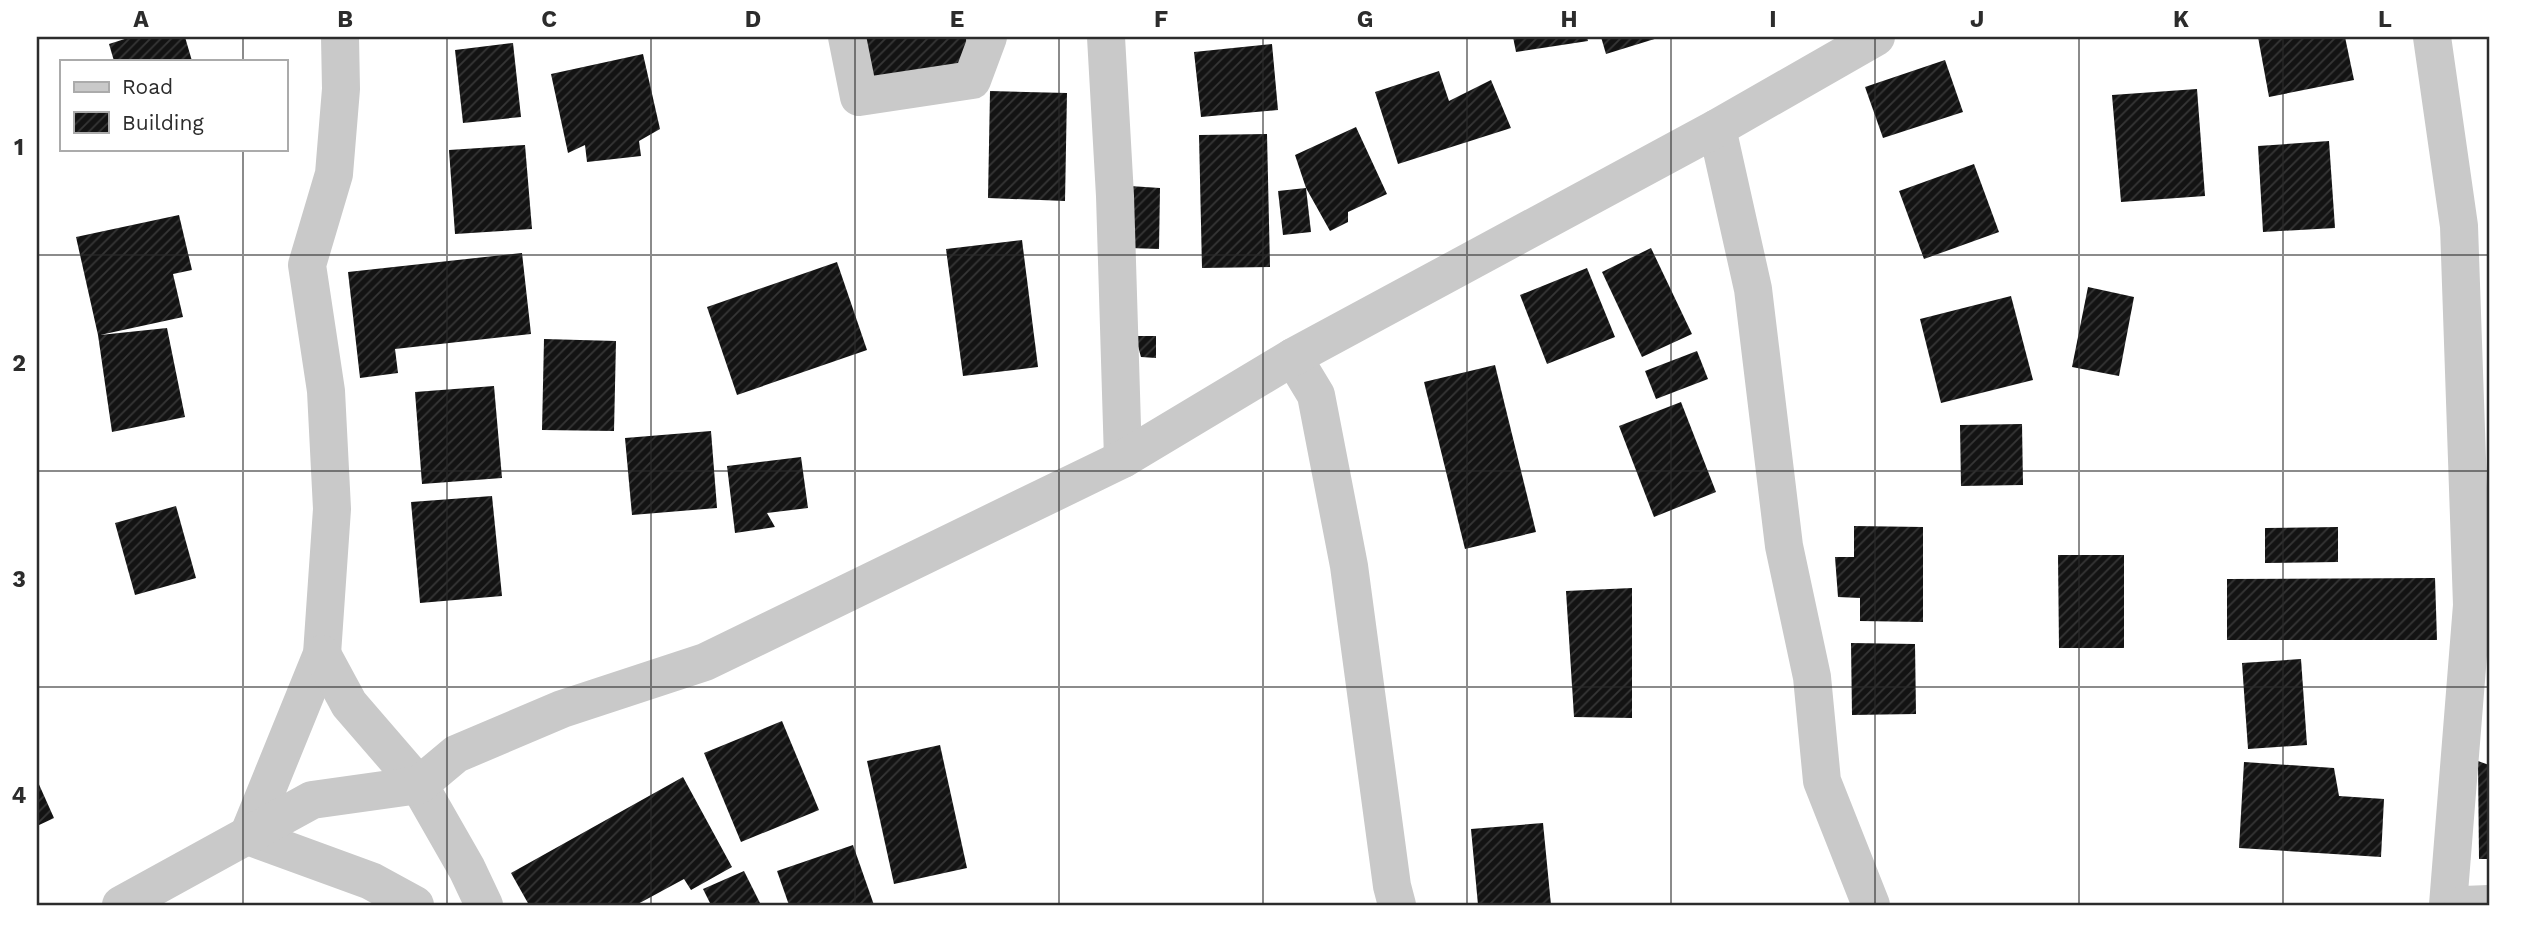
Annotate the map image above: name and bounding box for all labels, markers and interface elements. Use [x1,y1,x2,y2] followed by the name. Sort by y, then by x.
[133,6,149,33] text: A
[337,6,353,33] text: B
[541,6,557,33] text: C
[745,6,761,33] text: D
[950,6,964,33] text: E
[1154,6,1168,33] text: F
[1357,6,1373,33] text: G
[1560,6,1578,33] text: H
[1769,6,1777,33] text: I
[1970,6,1984,33] text: J
[2173,6,2189,33] text: K
[2378,6,2392,33] text: L
[60,60,287,150] legend
[122,74,173,99] text: Road
[122,110,204,135] text: Building
[14,134,24,161] text: 1
[12,350,26,377] text: 2
[12,566,26,593] text: 3
[12,782,27,809] text: 4

